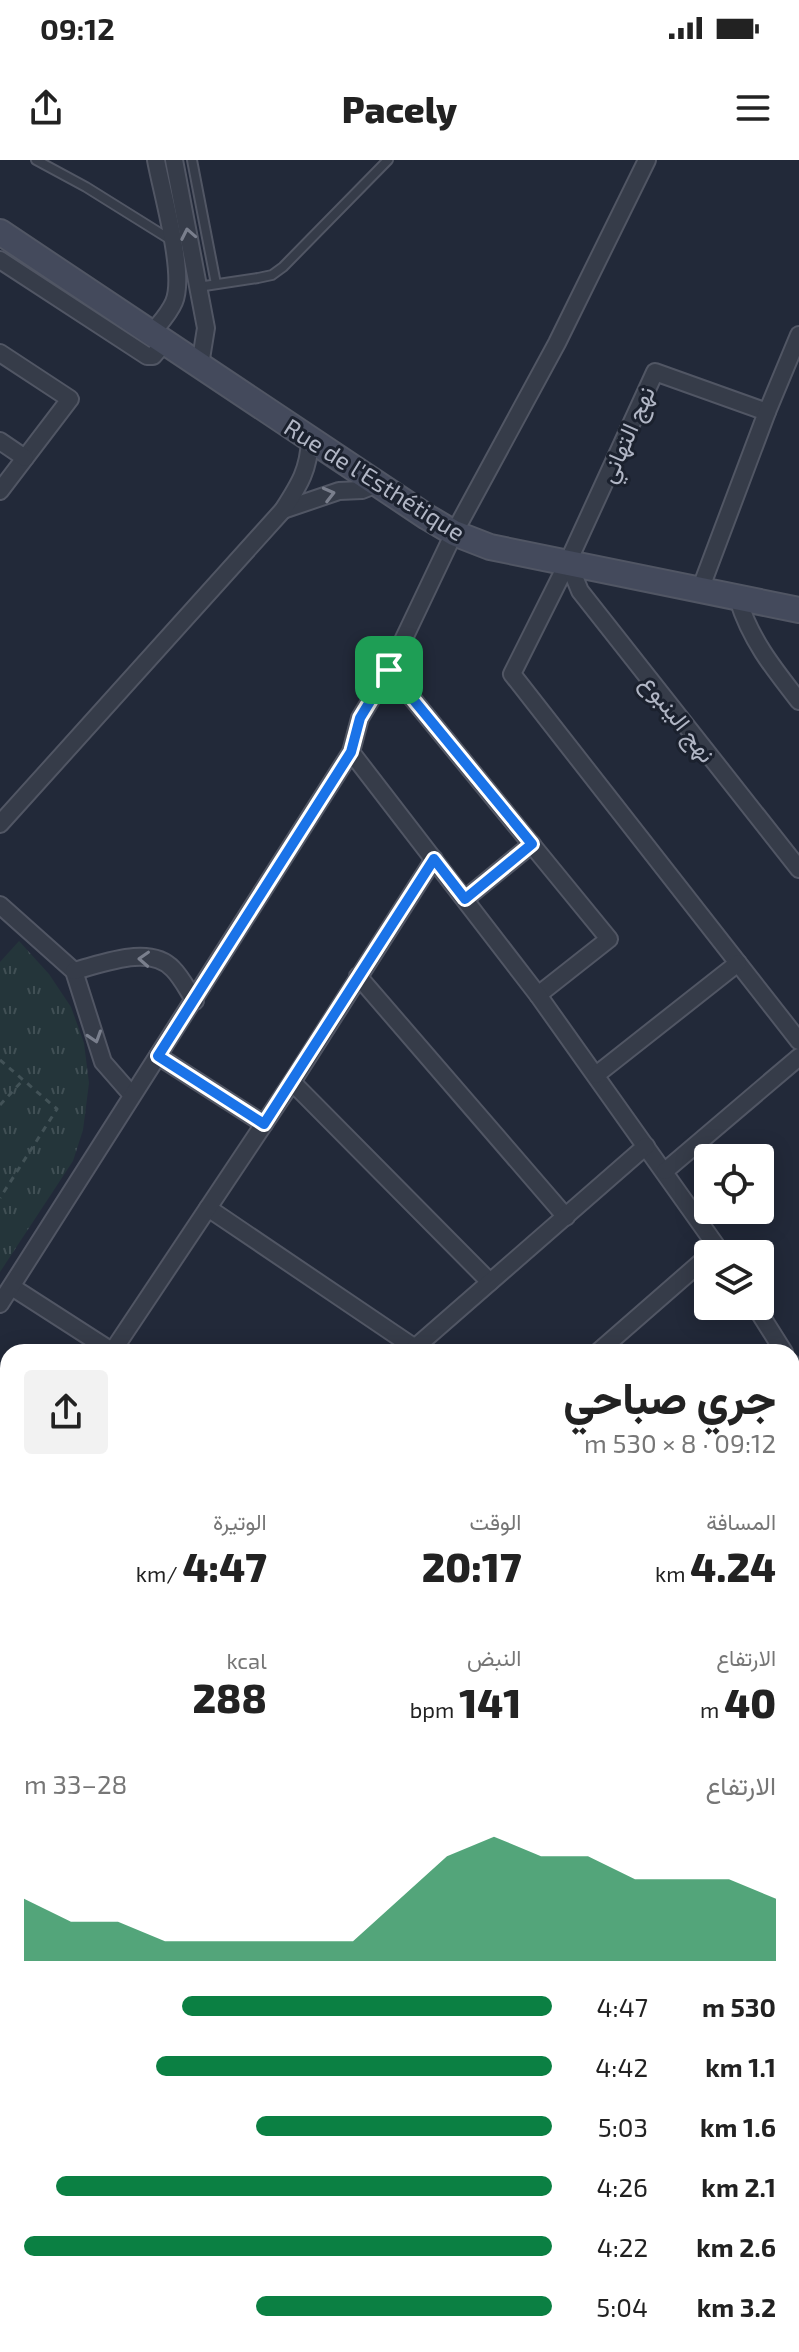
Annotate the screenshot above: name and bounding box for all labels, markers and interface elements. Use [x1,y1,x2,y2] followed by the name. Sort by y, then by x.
[40,10,115,46] text: 09:12
[24,86,68,130] icon: share
[731,86,775,130] icon: menu
[342,87,457,130] text: Pacely
[180,227,197,241] one-way arrow
[592,381,666,489] street label: نهج التهاني
[279,412,471,546] street label: Rue de l'Esthétique
[322,486,336,503] one-way arrow
[355,636,423,704] pin
[367,648,411,692] icon: arrive
[632,668,722,770] street label: نهج الينبوع
[137,951,150,968] one-way arrow
[85,1029,101,1043] one-way arrow
[694,1144,774,1320] map controls
[694,1144,774,1224] button: locate
[694,1240,774,1320] button: layers
[24,1370,108,1454] button: share
[563,1370,776,1423] text: جري صباحي
[584,1427,776,1458] text: 09:12 · 8 × 530 m
[213,1508,267,1534] text: الوتيرة
[470,1508,521,1534] text: الوقت
[706,1508,776,1534] text: المسافة
[183,1542,267,1590] text: 4:47
[422,1542,521,1590] text: 20:17
[690,1542,776,1590] text: 4.24
[136,1560,183,1586] text: /km
[655,1560,690,1586] text: km
[467,1644,521,1670] text: النبض
[716,1644,776,1670] text: الارتفاع
[226,1647,267,1673] text: kcal
[192,1673,267,1721] text: 288
[459,1678,521,1726] text: 141
[724,1678,776,1726] text: 40
[410,1696,459,1722] text: bpm
[700,1696,724,1722] text: m
[24,1768,127,1799] text: 28–33 m
[705,1769,776,1800] text: الارتفاع
[597,1991,648,2022] text: 4:47
[702,1991,776,2022] text: 530 m
[595,2051,648,2082] text: 4:42
[705,2051,776,2082] text: 1.1 km
[598,2111,648,2142] text: 5:03
[700,2111,776,2142] text: 1.6 km
[596,2171,648,2202] text: 4:26
[701,2171,776,2202] text: 2.1 km
[597,2231,648,2262] text: 4:22
[696,2231,776,2262] text: 2.6 km
[596,2291,648,2322] text: 5:04
[697,2291,776,2322] text: 3.2 km

